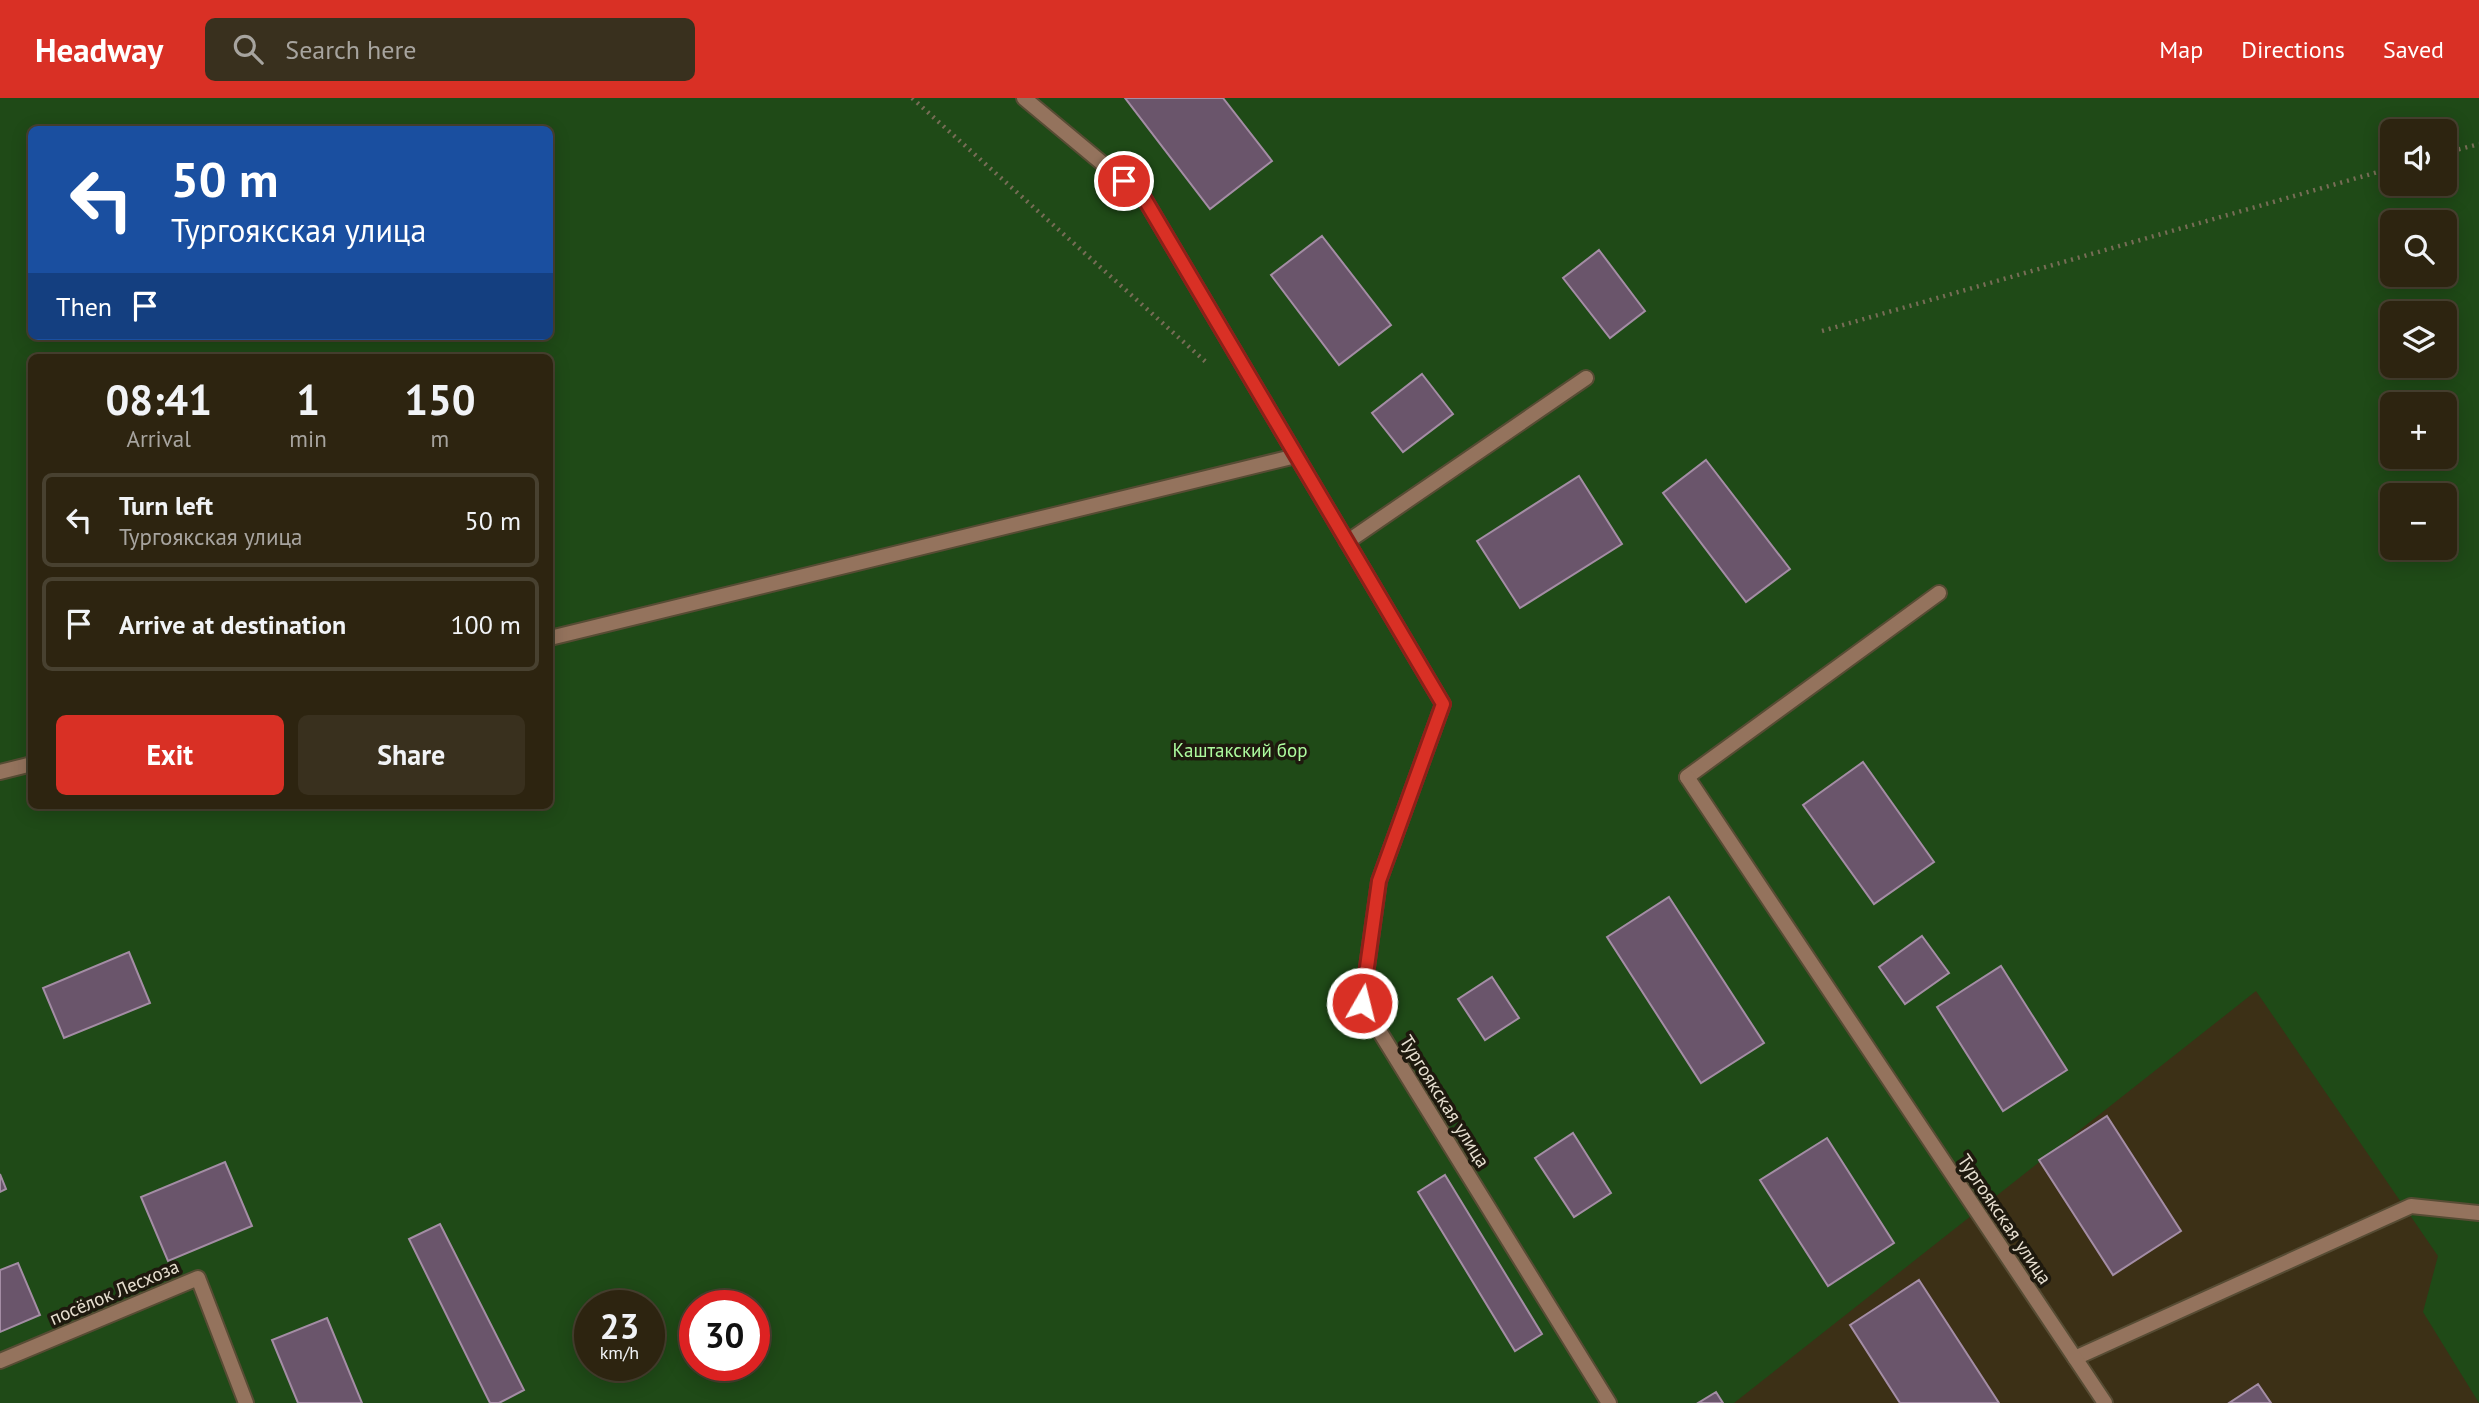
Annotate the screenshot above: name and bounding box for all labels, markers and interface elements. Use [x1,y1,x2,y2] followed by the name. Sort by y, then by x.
[205,18,695,81] search box
[35,28,163,71] text: Headway
[229,30,267,68] icon: search
[285,33,416,66] text: Search here
[2159,34,2203,65] text: Map
[2241,34,2345,65] text: Directions
[2383,34,2444,65] text: Saved
[2380,119,2457,560] map controls
[2380,119,2457,196] button: sound
[171,147,278,211] text: 50 m
[1094,151,1154,211] pin
[56,154,147,245] icon: left
[1105,162,1143,200] icon: arrive
[171,209,426,251] text: Тургоякская улица
[2380,210,2457,287] button: search
[126,287,164,325] icon: arrive
[56,290,112,323] text: Then
[2380,301,2457,378] button: layers
[105,372,212,427] text: 08:41
[296,372,320,427] text: 1
[404,372,476,427] text: 150
[2380,392,2457,469] button: +
[126,424,191,453] text: Arrival
[289,424,327,453] text: min
[431,424,449,453] text: m
[2380,483,2457,560] button: −
[119,489,213,522] text: Turn left
[60,501,98,539] icon: left
[465,504,521,537] text: 50 m
[119,522,302,551] text: Тургоякская улица
[60,605,98,643] icon: arrive
[119,608,346,641] text: Arrive at destination
[450,608,521,641] text: 100 m
[56,715,284,795] button: Exit
[298,715,525,795] button: Share
[1173,738,1307,762] park label: Каштакский бор
[1325,966,1399,1040] position arrow
[1395,1030,1495,1172] street label: Тургоякская улица
[1953,1149,2057,1289] street label: Тургоякская улица
[46,1254,182,1330] street label: посёлок Лесхоза
[679,1290,770,1381] speed limit sign: 30
[600,1303,639,1349] text: 23
[600,1341,639,1364] text: km/h

